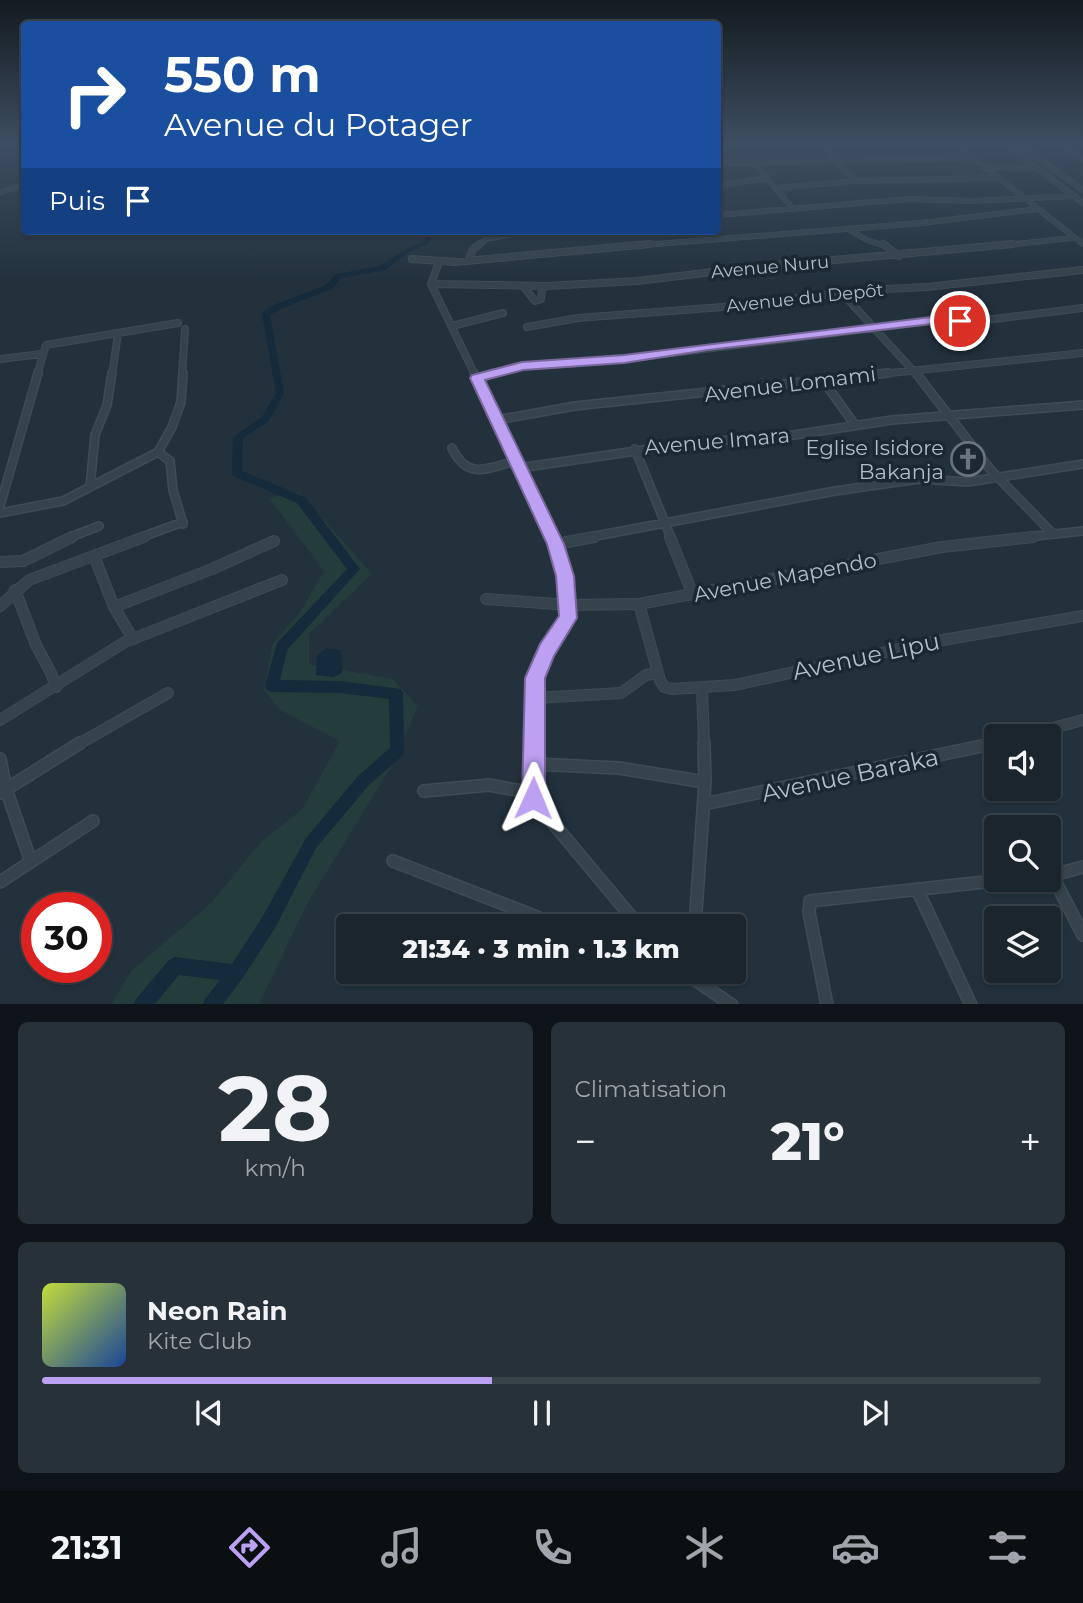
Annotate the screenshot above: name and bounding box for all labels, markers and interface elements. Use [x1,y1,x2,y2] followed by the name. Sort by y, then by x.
[164,45,321,104] text: 550 m
[49,49,140,140] icon: right
[164,105,473,144] text: Avenue du Potager
[119,182,157,220] icon: arrive
[49,185,105,217] text: Puis
[710,251,830,283] street label: Avenue Nuru
[725,279,885,317] street label: Avenue du Depôt
[930,291,990,351] pin
[941,302,979,340] icon: arrive
[703,361,877,407] street label: Avenue Lomami
[643,422,791,460] street label: Avenue Imara
[806,435,944,484] place label: Eglise Isidore Bakanja
[949,440,987,478] church icon: Eglise Isidore Bakanja
[691,547,879,607] street label: Avenue Mapendo
[790,626,942,686] street label: Avenue Lipu
[984,724,1061,983] map controls
[984,724,1061,801] button: sound
[759,742,941,808] street label: Avenue Baraka
[496,761,570,835] position arrow
[984,815,1061,892] button: search
[21,892,112,983] speed limit sign: 30
[984,906,1061,983] button: layers
[402,933,680,965] text: 21:34 · 3 min · 1.3 km
[218,1053,332,1164] text: 28
[575,1075,727,1103] text: Climatisation
[771,1110,845,1173] text: 21°
[575,1118,596,1165] text: −
[1019,1118,1041,1165] text: +
[245,1154,306,1182] text: km/h
[147,1295,288,1327] text: Neon Rain
[147,1327,252,1355] text: Kite Club
[190,1394,228,1432] icon: previous
[523,1394,561,1432] icon: pause
[856,1394,894,1432] icon: next
[225,1523,274,1572] icon: directions
[377,1523,426,1572] icon: music
[528,1523,577,1572] icon: phone
[680,1523,729,1572] icon: climate
[831,1523,880,1572] icon: car
[983,1523,1032,1572] icon: filters
[51,1528,123,1567] text: 21:31

